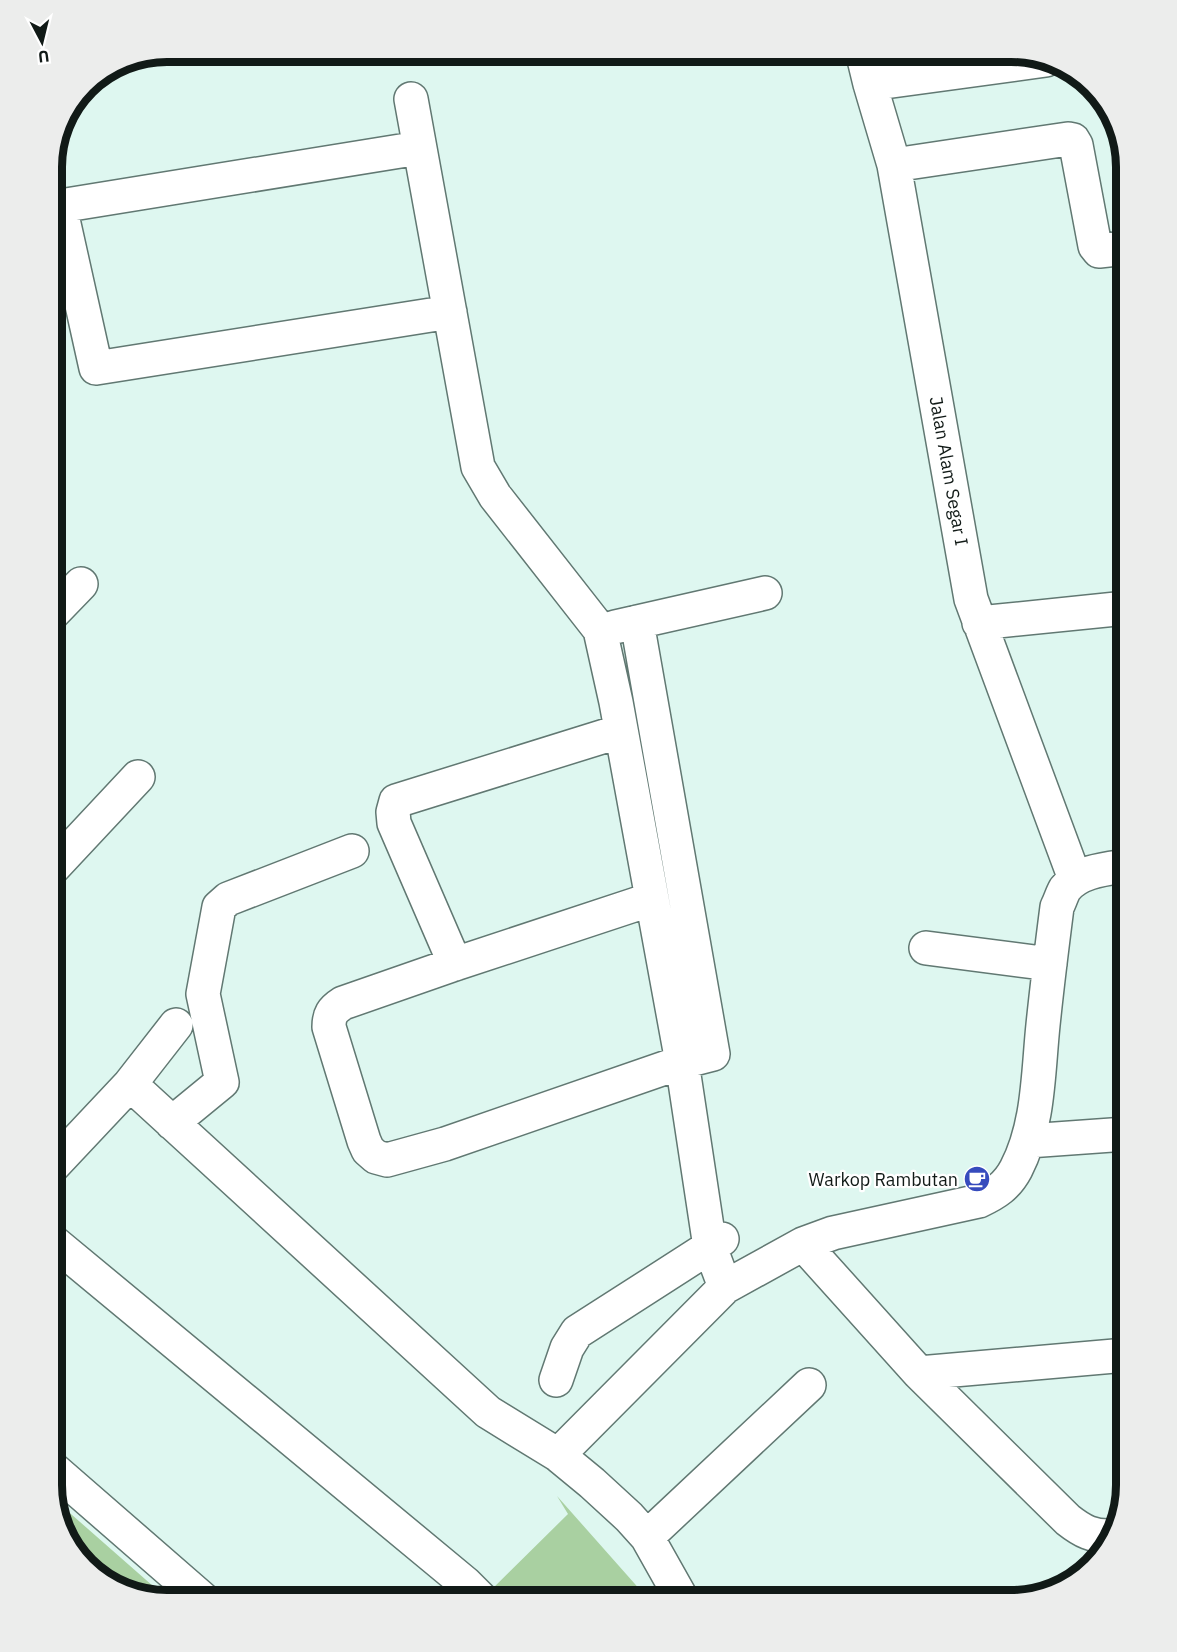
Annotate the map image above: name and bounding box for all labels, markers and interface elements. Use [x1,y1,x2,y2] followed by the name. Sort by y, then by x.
[12,12,72,72] north arrow
[37,46,51,67] text: U
[925,395,973,547] street label: Jalan Alam Segar I
[962,1164,992,1194] cafe icon: Warkop Rambutan
[808,1168,958,1191] place label: Warkop Rambutan

